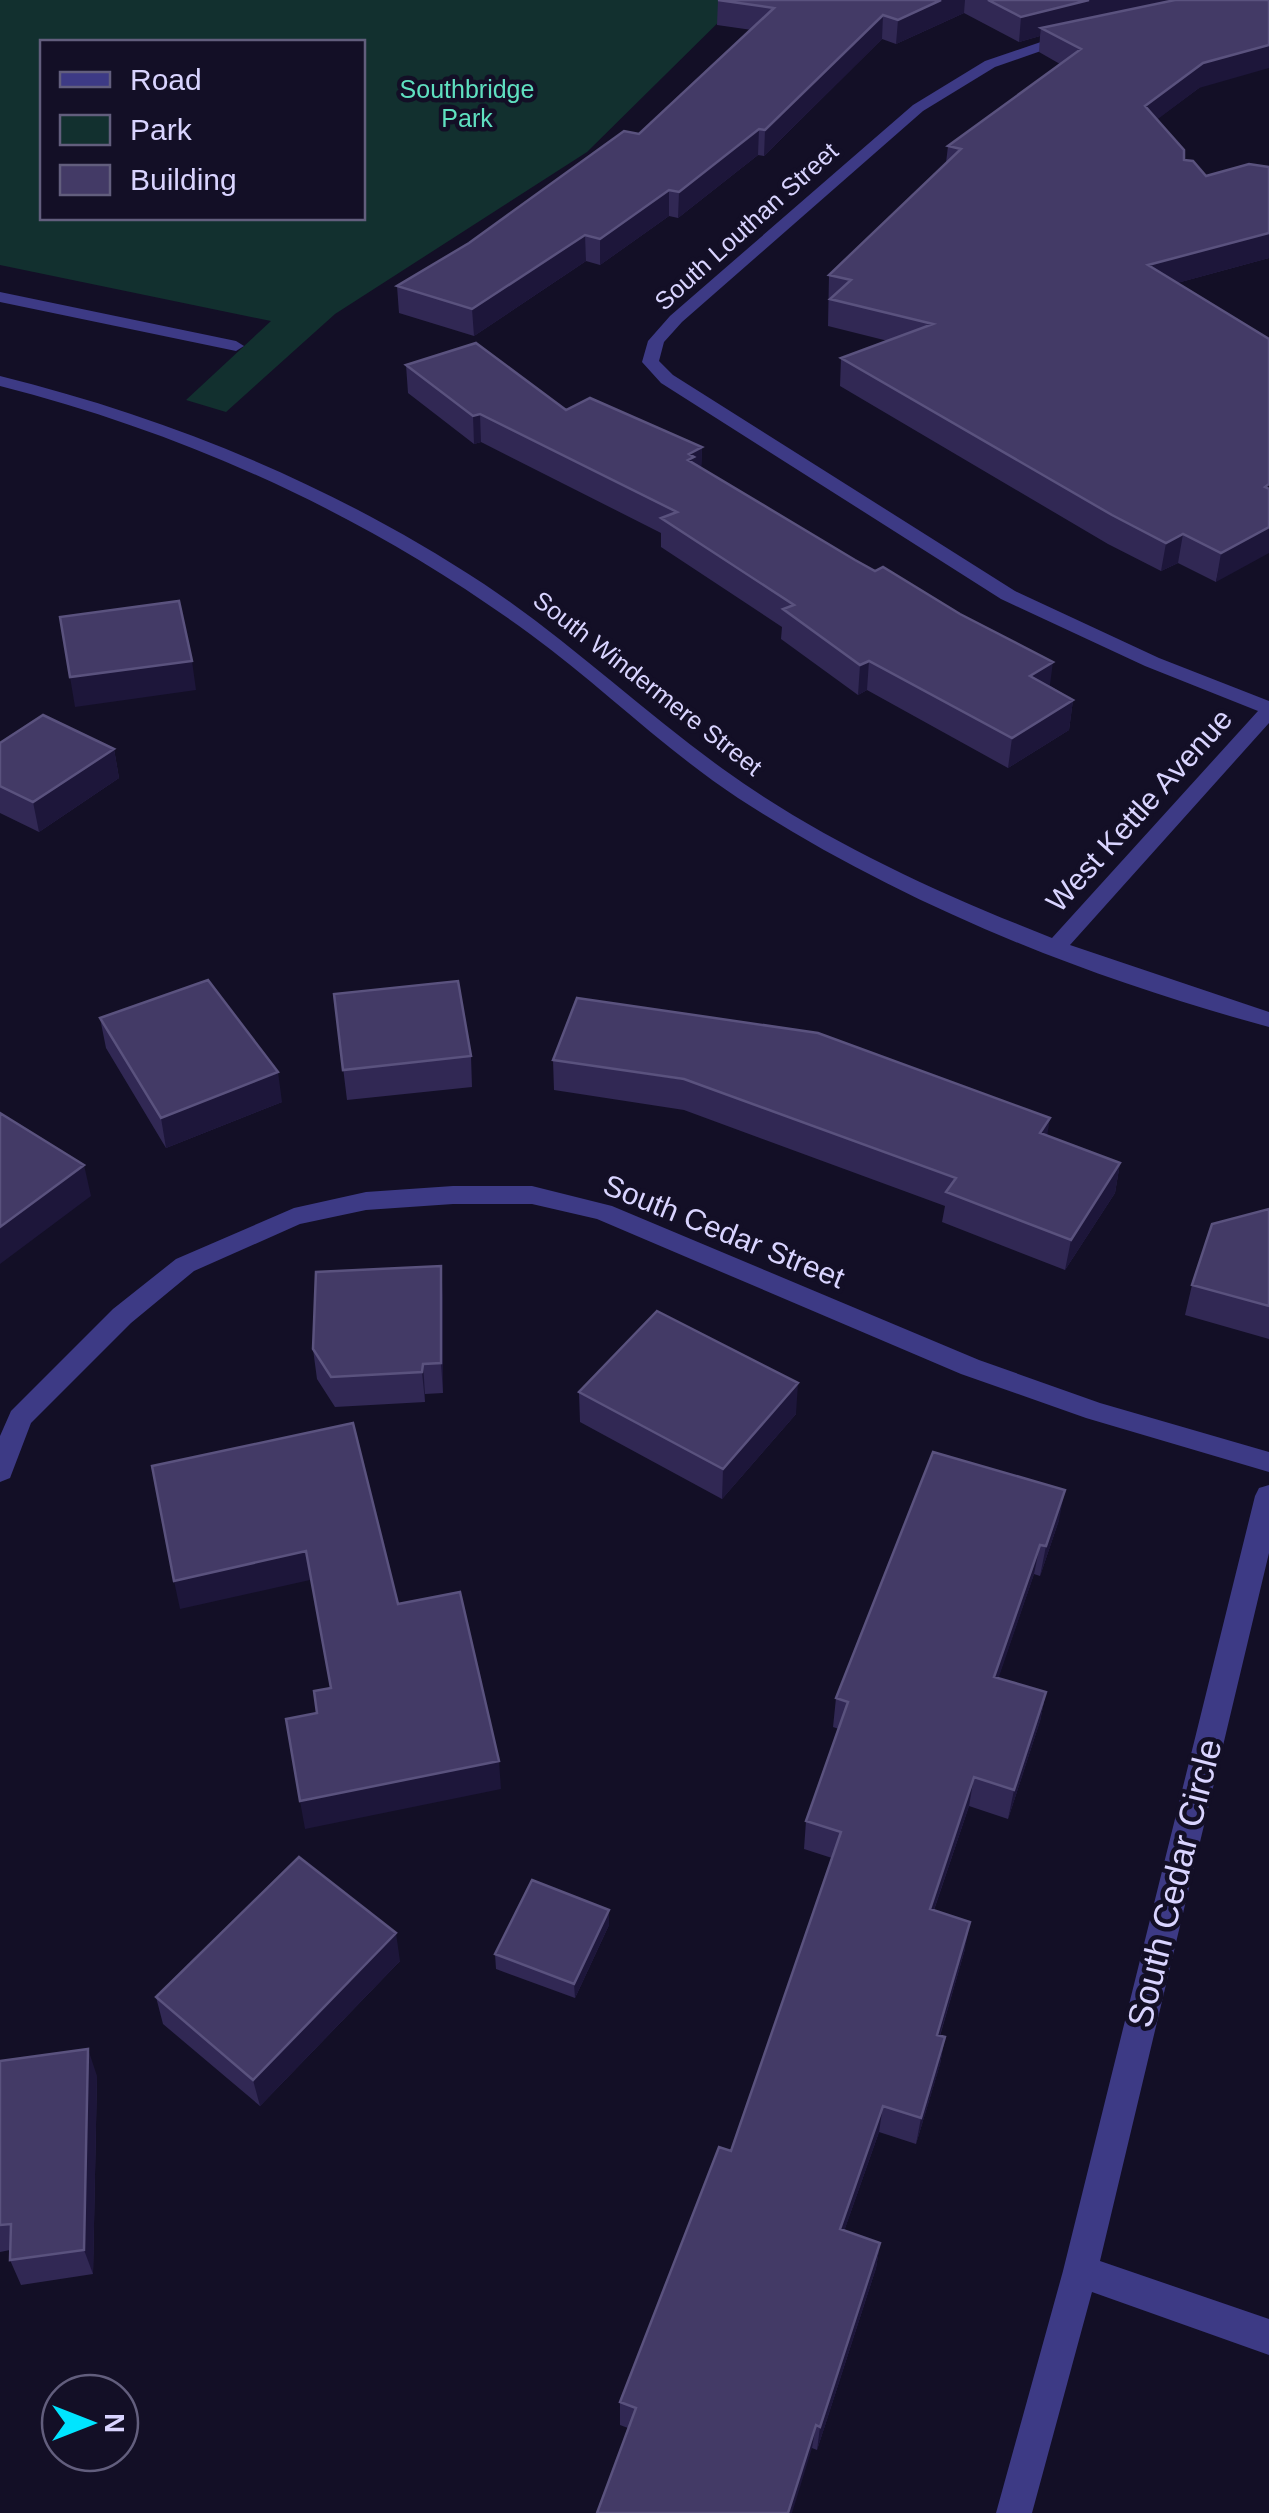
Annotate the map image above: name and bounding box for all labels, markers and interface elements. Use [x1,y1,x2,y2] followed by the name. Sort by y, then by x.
[40,40,365,220] legend
[130,63,202,96] text: Road
[400,75,534,132] park label: Southbridge Park
[130,113,193,146] text: Park
[649,137,843,315] street label: South Louthan Street
[130,163,237,196] text: Building
[528,585,768,781] street label: South Windermere Street
[1040,702,1238,918] street label: West Kettle Avenue
[599,1168,850,1295] street label: South Cedar Street
[1119,1735,1229,2031] street label: South Cedar Circle
[40,2373,140,2473] north arrow
[99,2413,130,2433] text: N

